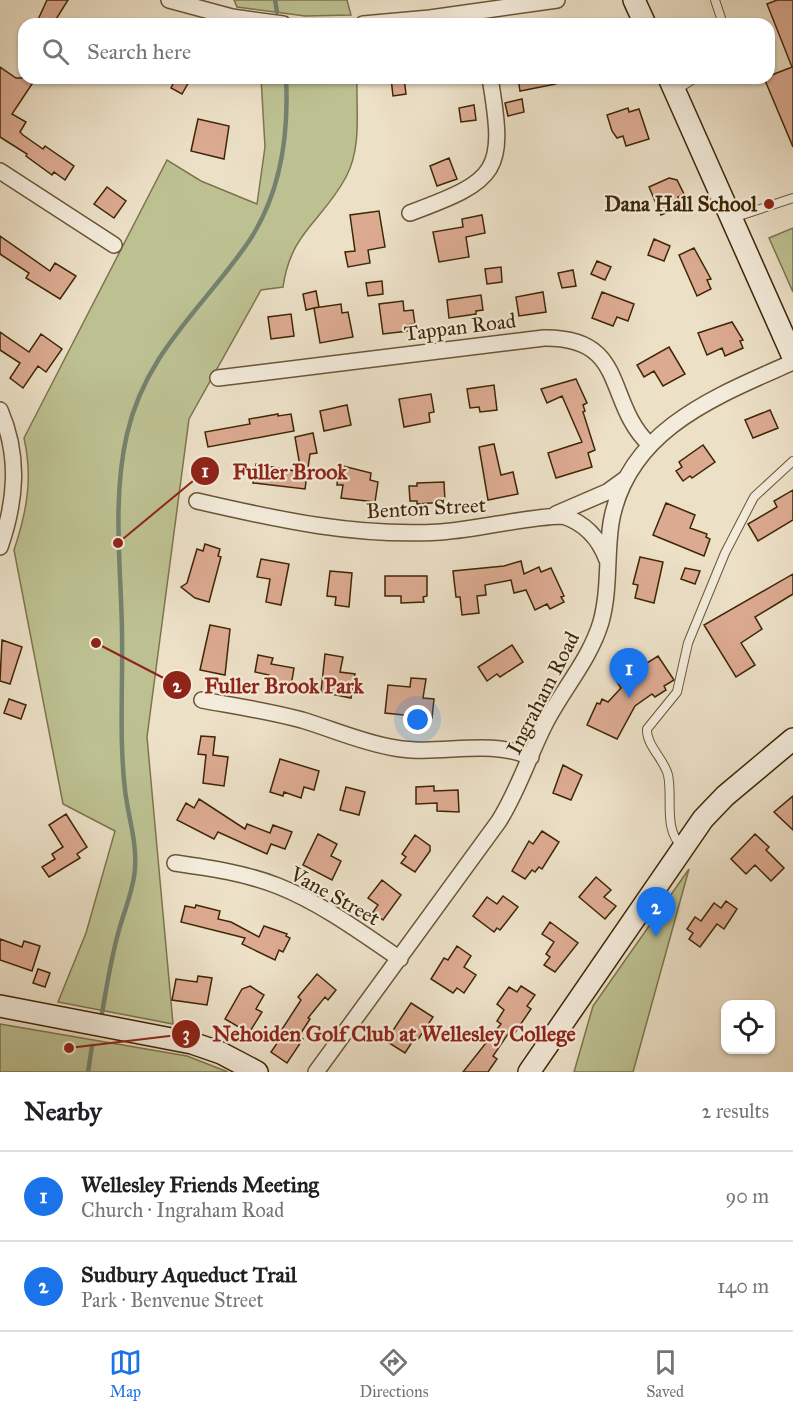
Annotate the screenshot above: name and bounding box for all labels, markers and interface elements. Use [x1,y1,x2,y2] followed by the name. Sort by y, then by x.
[18,18,775,84] search box
[39,35,72,68] icon: search
[87,38,191,65] text: Search here
[604,191,758,217] place label: Dana Hall School
[762,197,776,211] marker: Dana Hall School
[403,307,518,347] street label: Tappan Road
[190,451,359,491] callout: Fuller Brook
[232,458,348,485] text: Fuller Brook
[201,460,209,482] text: 1
[365,492,487,524] street label: Benton Street
[501,627,585,759] street label: Ingraham Road
[610,648,648,698] pin: 1
[162,665,376,705] callout: Fuller Brook Park
[204,672,365,699] text: Fuller Brook Park
[173,675,183,697] text: 2
[403,705,432,734] your location
[285,860,385,932] street label: Vane Street
[636,888,676,937] pin: 2
[721,1000,775,1054] map controls
[721,1000,775,1054] button: locate
[171,1014,588,1054] callout: Nehoiden Golf Club at Wellesley College
[212,1020,576,1047] text: Nehoiden Golf Club at Wellesley College
[182,1023,190,1046] text: 3
[24,1095,102,1127] text: Nearby
[701,1099,769,1123] text: 2 results
[81,1171,319,1198] text: Wellesley Friends Meeting
[40,1184,47,1208] text: 1
[726,1184,769,1208] text: 90 m
[81,1198,284,1222] text: Church · Ingraham Road
[81,1261,297,1288] text: Sudbury Aqueduct Trail
[39,1274,48,1298] text: 2
[717,1274,769,1298] text: 140 m
[81,1288,264,1312] text: Park · Benvenue Street
[109,1346,142,1401] tab: Map
[360,1346,428,1401] tab: Directions
[646,1346,684,1401] tab: Saved

